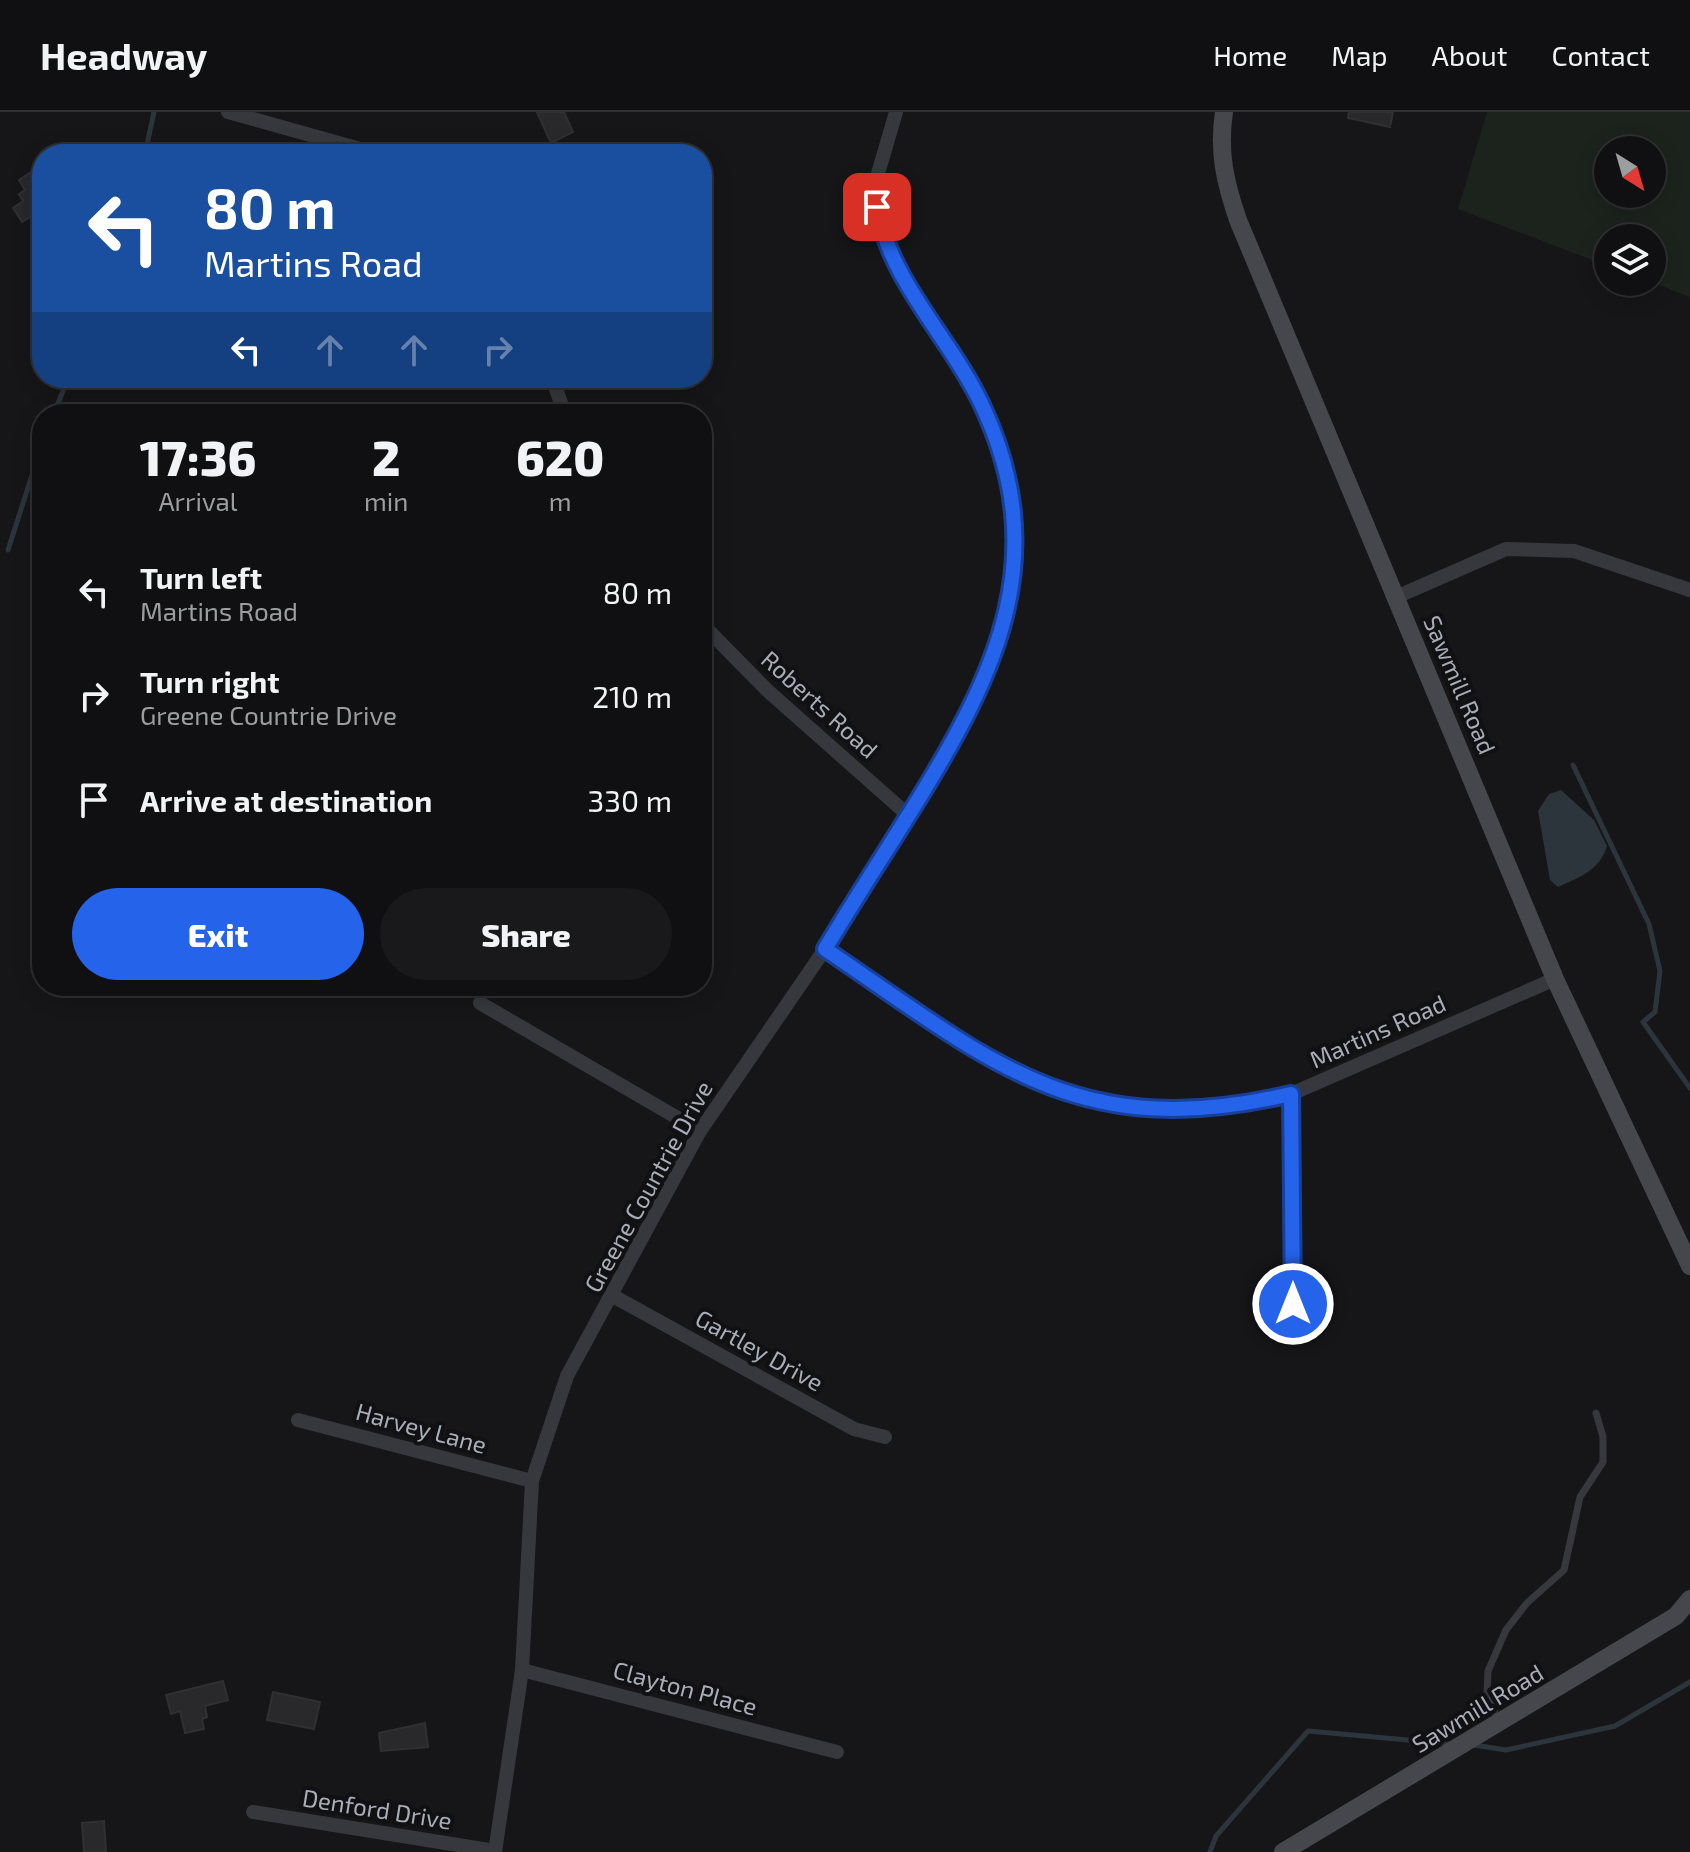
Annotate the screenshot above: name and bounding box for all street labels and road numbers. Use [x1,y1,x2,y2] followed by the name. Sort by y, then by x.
[1418,611,1503,758] street label: Sawmill Road
[756,644,884,764] street label: Roberts Road
[1305,988,1450,1074] street label: Martins Road
[578,1076,718,1297] street label: Greene Countrie Drive
[691,1303,829,1397] street label: Gartley Drive
[353,1396,490,1459] street label: Harvey Lane
[610,1654,760,1721] street label: Clayton Place
[1406,1657,1548,1758] street label: Sawmill Road
[300,1782,454,1835] street label: Denford Drive

